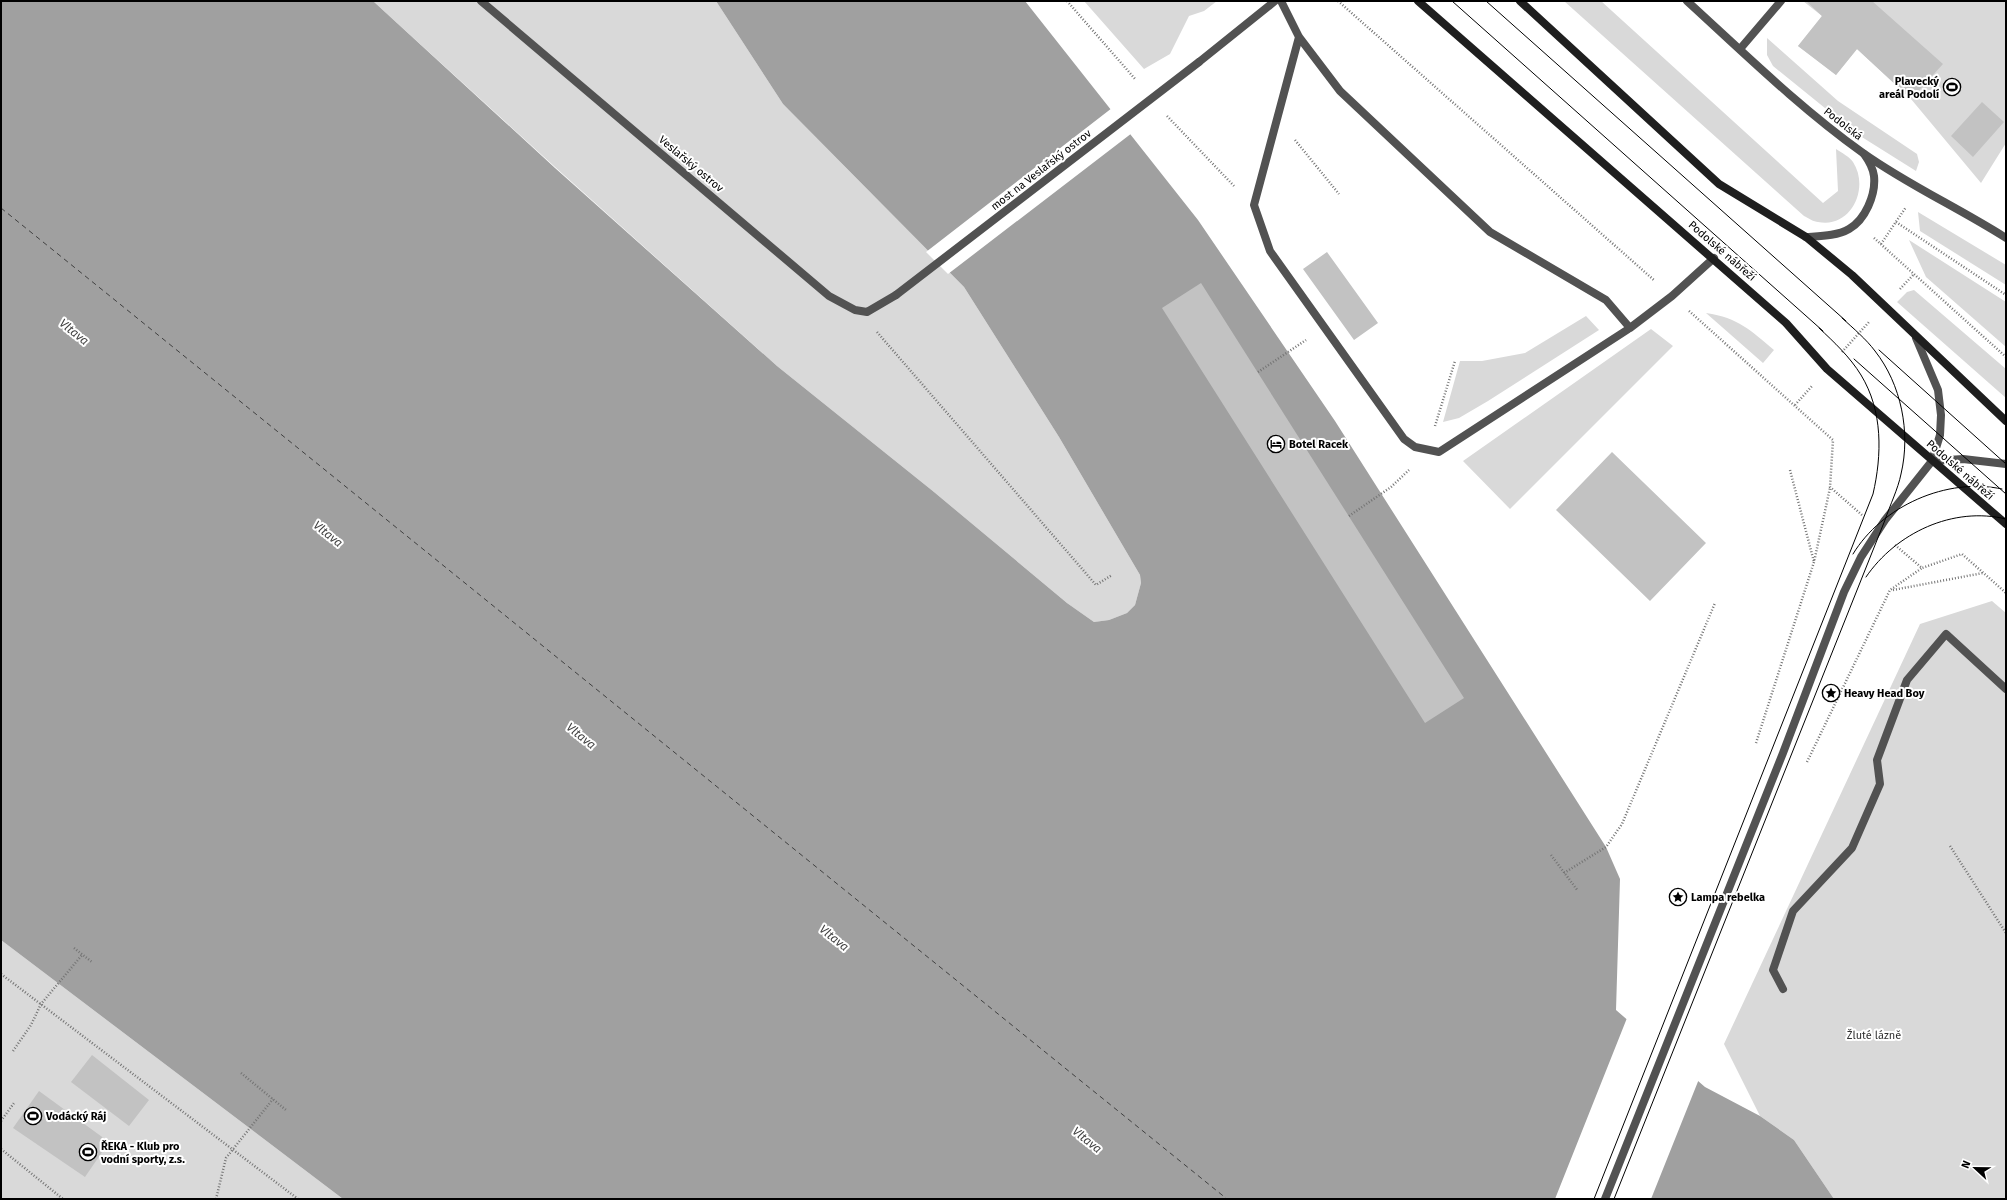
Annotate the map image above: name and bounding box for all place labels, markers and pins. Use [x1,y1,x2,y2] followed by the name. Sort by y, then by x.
[1879,75,1940,101] place label: Plavecký areál Podolí
[1942,77,1962,97] sports icon: Plavecký areál Podolí
[1266,434,1286,454] hotel icon: Botel Racek
[1289,438,1349,451] place label: Botel Racek
[1821,683,1841,703] place icon: Heavy Head Boy
[1844,687,1925,700] place label: Heavy Head Boy
[1668,887,1688,907] place icon: Lampa rebelka
[1691,891,1765,904] place label: Lampa rebelka
[23,1106,43,1126] sports icon: Vodácký Ráj
[45,1110,106,1123] place label: Vodácký Ráj
[100,1139,185,1166] place label: ŘEKA - Klub pro vodní sporty, z.s.
[78,1142,98,1162] sports icon: ŘEKA - Klub pro vodní sporty, z.s.

